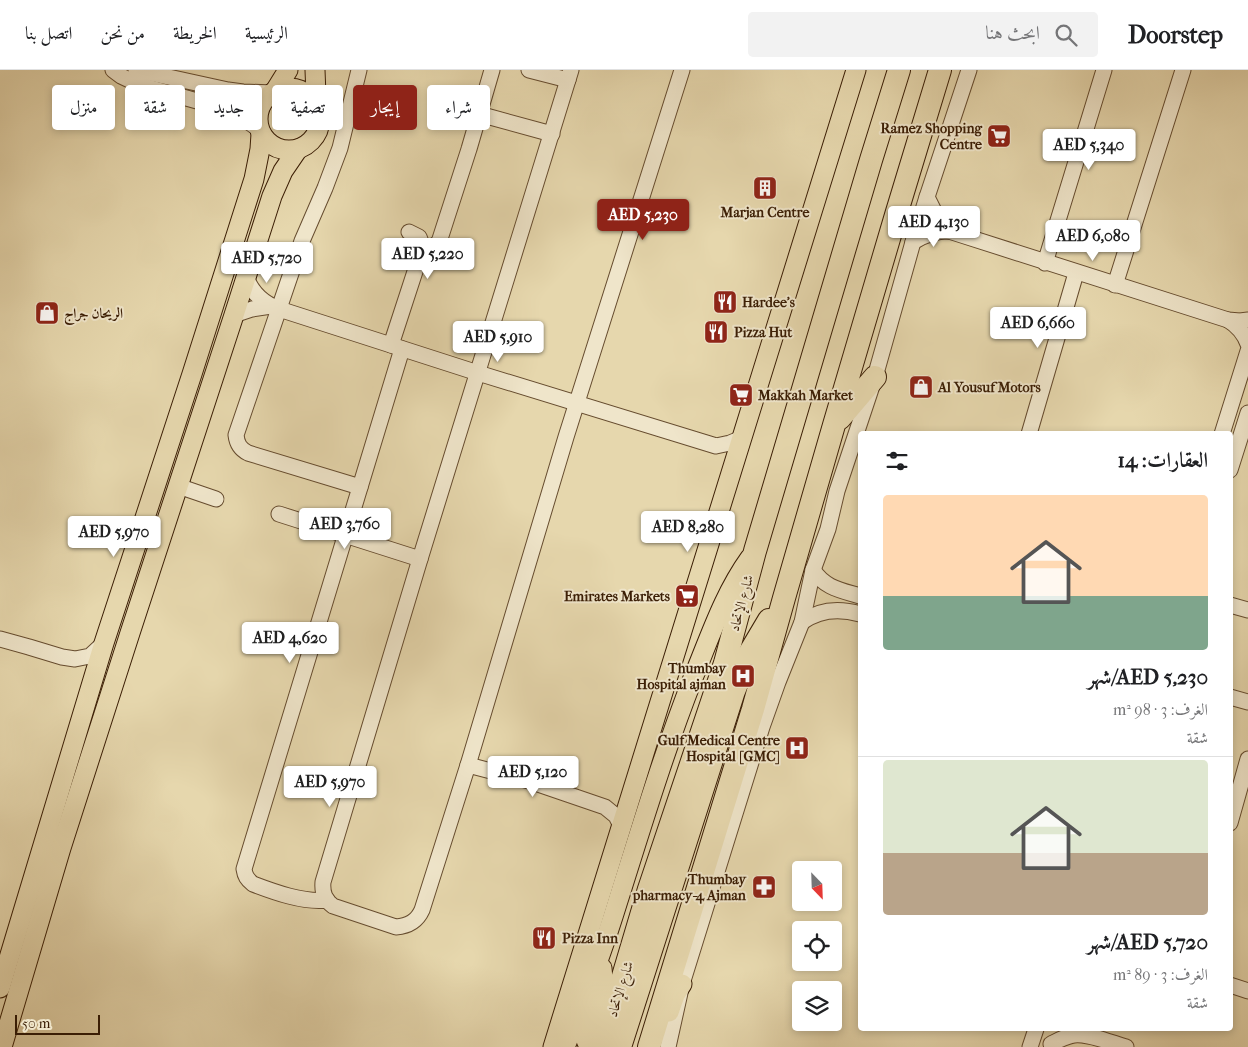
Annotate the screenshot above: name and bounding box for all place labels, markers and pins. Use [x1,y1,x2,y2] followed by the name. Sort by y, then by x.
[880,120,983,153] place label: Ramez Shopping Centre
[986,123,1012,149] supermarket icon: Ramez Shopping Centre
[1032,128,1146,171] pin: AED 5,340
[752,175,778,201] building icon: Marjan Centre
[586,198,700,241] pin: AED 5,230
[720,204,809,221] place label: Marjan Centre
[877,206,991,248] pin: AED 4,130
[1036,220,1150,262] pin: AED 6,080
[371,238,485,280] pin: AED 5,220
[210,242,324,284] pin: AED 5,720
[712,289,738,315] restaurant icon: Hardee's
[742,294,796,311] place label: Hardee's
[34,300,60,326] shop icon: الريحان جراج
[64,305,123,326] place label: الريحان جراج
[981,306,1095,349] pin: AED 6,660
[703,319,729,345] restaurant icon: Pizza Hut
[441,320,555,363] pin: AED 5,910
[734,324,793,341] place label: Pizza Hut
[908,374,934,400] shop icon: Al Yousuf Motors
[937,379,1041,396] place label: Al Yousuf Motors
[728,382,754,408] supermarket icon: Makkah Market
[757,387,854,404] place label: Makkah Market
[288,508,402,550] pin: AED 3,760
[631,510,745,553] pin: AED 8,280
[57,516,171,558] pin: AED 5,970
[674,583,700,609] supermarket icon: Emirates Markets
[564,588,671,605] place label: Emirates Markets
[233,622,347,664] pin: AED 4,620
[637,660,728,693] place label: Thumbay Hospital ajman
[730,663,756,689] hospital icon: Thumbay Hospital ajman
[658,732,780,765] place label: Gulf Medical Centre Hospital [GMC]
[784,735,810,761] hospital icon: Gulf Medical Centre Hospital [GMC]
[476,756,590,798] pin: AED 5,120
[273,766,387,808] pin: AED 5,970
[632,871,748,904] place label: Thumbay pharmacy-4 Ajman
[751,874,777,900] pharmacy icon: Thumbay pharmacy-4 Ajman
[531,925,557,951] restaurant icon: Pizza Inn
[562,930,619,947] place label: Pizza Inn

